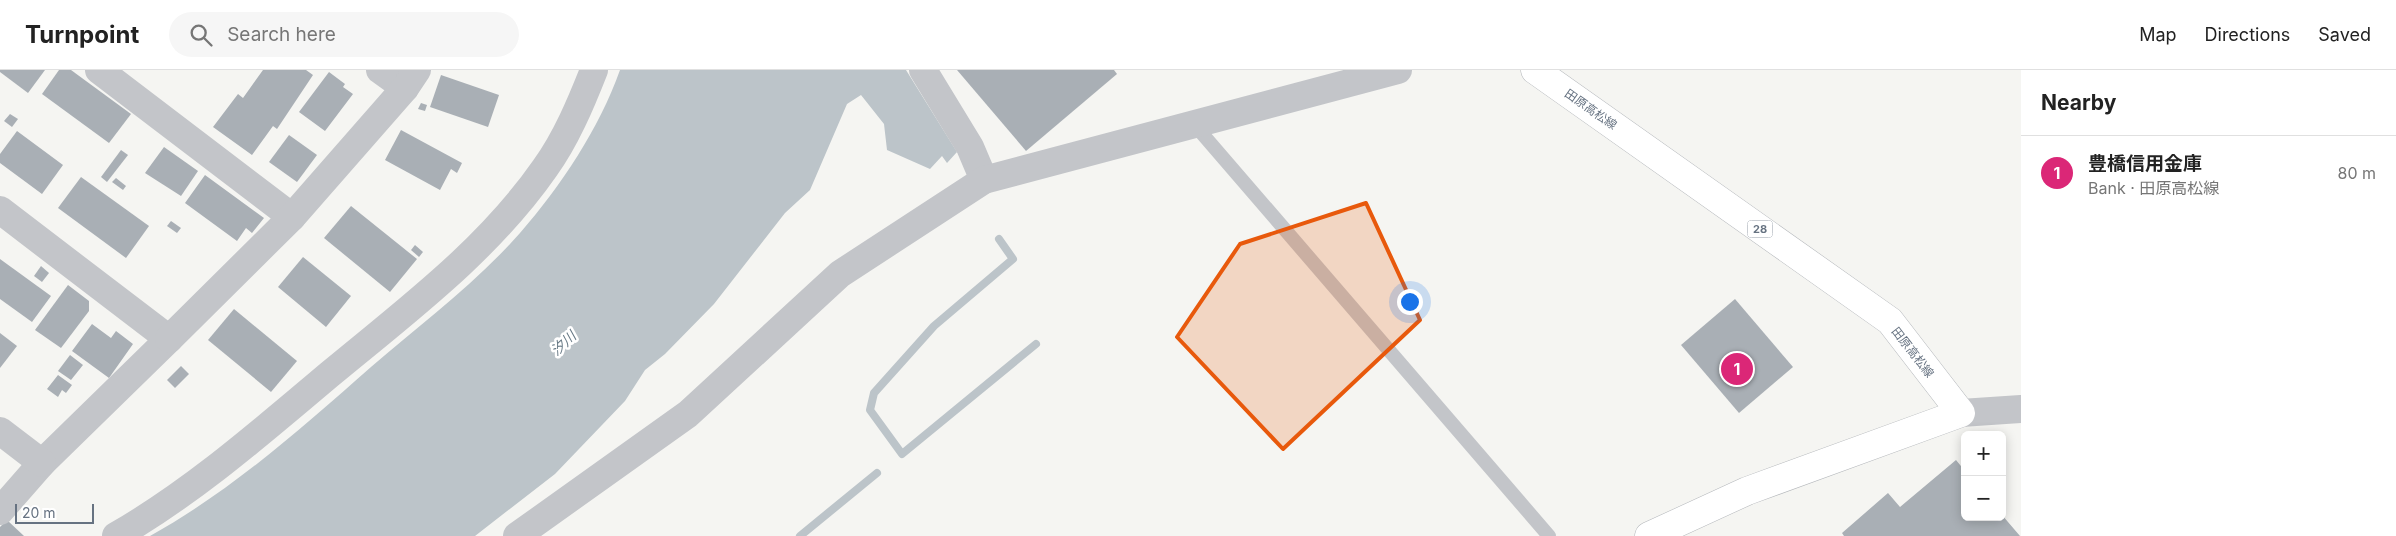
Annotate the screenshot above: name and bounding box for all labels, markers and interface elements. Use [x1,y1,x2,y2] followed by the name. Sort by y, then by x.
[169,12,519,57] search box
[25,20,139,49] text: Turnpoint
[187,21,215,49] icon: search
[227,23,336,46] text: Search here
[2139,24,2177,45] text: Map
[2205,24,2290,45] text: Directions
[2318,24,2371,45] text: Saved
[1562,86,1620,132] street label: 田原高松線
[2041,90,2116,115] text: Nearby
[2088,152,2202,175] text: 豊橋信用金庫
[2054,163,2060,183] text: 1
[2337,163,2376,183] text: 80 m
[2088,178,2219,198] text: Bank · 田原高松線
[1748,220,1772,238] road number: 28
[1397,289,1423,315] your location
[1889,324,1937,380] street label: 田原高松線
[547,326,580,359] water label: 汐川
[1721,350,1753,388] pin: 1
[1961,431,2006,521] map controls
[1961,431,2006,476] button: +
[1961,476,2006,521] button: −
[15,501,94,524] scale bar
[22,504,56,521] text: 20 m

